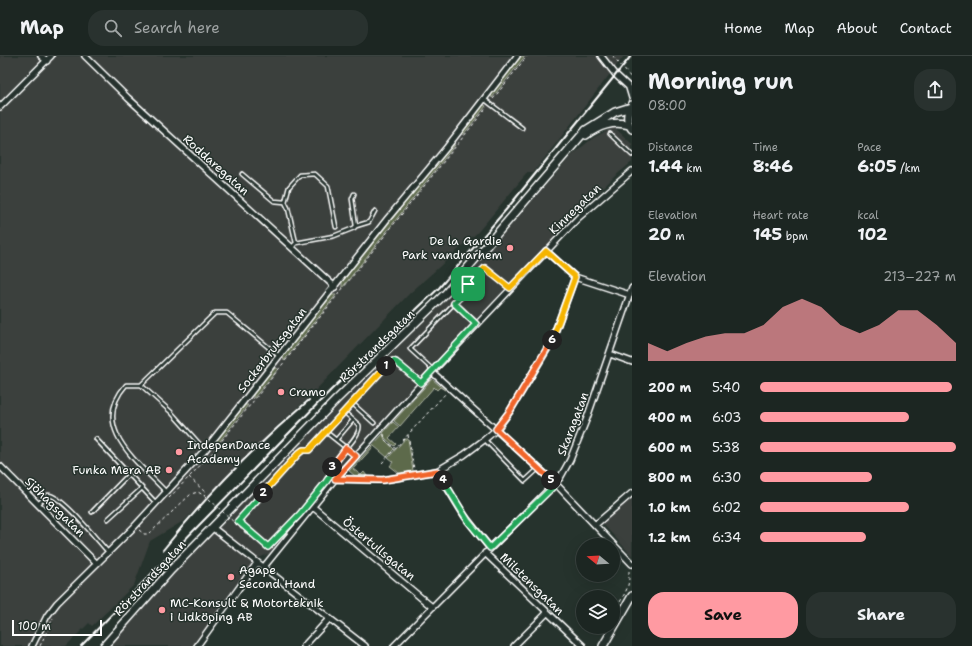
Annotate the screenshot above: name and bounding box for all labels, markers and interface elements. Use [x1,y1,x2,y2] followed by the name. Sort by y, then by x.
[88,10,368,46] search box
[20,15,64,40] text: Map
[102,17,124,39] icon: search
[134,18,220,38] text: Search here
[724,19,763,37] text: Home
[785,19,815,37] text: Map
[837,19,878,37] text: About
[900,19,952,37] text: Contact
[648,67,793,96] text: Morning run
[914,69,956,111] button: share
[648,97,687,114] text: 08:00
[180,131,252,199] street label: Roddaregatan
[648,140,693,155] text: Distance
[753,140,778,155] text: Time
[857,140,882,155] text: Pace
[648,155,683,177] text: 1.44
[753,155,793,177] text: 8:46
[857,155,897,177] text: 6:05
[683,161,702,176] text: km
[897,161,920,176] text: /km
[546,180,604,238] street label: Kinnegatan
[648,208,697,223] text: Elevation
[753,208,809,223] text: Heart rate
[857,208,879,223] text: kcal
[648,223,671,245] text: 20
[753,223,782,245] text: 145
[857,223,888,245] text: 102
[671,229,685,244] text: m
[782,229,808,244] text: bpm
[402,233,502,263] place label: De la Gardie Park vandrarhem
[505,243,515,253] marker: De la Gardie Park vandrarhem
[451,267,485,301] pin
[648,268,706,285] text: Elevation
[883,268,956,285] text: 213–227 m
[457,273,479,295] icon: arrive
[234,304,310,396] street label: Sockerbruksgatan
[336,306,418,386] street label: Rörstrandsgatan
[542,330,562,350] pin: 6
[548,332,556,347] text: 6
[376,356,396,376] pin: 1
[383,358,389,373] text: 1
[648,379,691,396] text: 200 m
[712,379,740,396] text: 5:40
[289,384,326,400] place label: Cramo
[276,387,286,397] marker: Cramo
[554,390,592,458] street label: Skaragatan
[648,409,692,426] text: 400 m
[712,409,741,426] text: 6:03
[187,437,271,467] place label: IndepenDance Academy
[648,439,692,456] text: 600 m
[712,439,740,456] text: 5:38
[174,447,184,457] marker: IndepenDance Academy
[322,457,342,477] pin: 3
[328,459,336,474] text: 3
[72,462,161,478] place label: Funka Mera AB
[164,465,174,475] marker: Funka Mera AB
[648,469,692,486] text: 800 m
[712,469,741,486] text: 6:30
[433,470,453,490] pin: 4
[541,470,561,490] pin: 5
[439,472,447,487] text: 4
[548,472,554,487] text: 5
[21,473,89,541] street label: Sjöhagsgatan
[253,483,273,503] pin: 2
[259,485,267,500] text: 2
[648,499,690,516] text: 1.0 km
[712,499,741,516] text: 6:02
[339,514,419,584] street label: Östertullsgatan
[648,529,691,546] text: 1.2 km
[712,529,741,546] text: 6:34
[111,537,189,619] street label: Rörstrandsgatan
[576,538,620,582] north arrow
[576,538,620,634] map controls
[497,549,567,619] street label: Milstensgatan
[239,562,316,592] place label: Agape Second Hand
[226,572,236,582] marker: Agape Second Hand
[576,590,620,634] button: layers
[648,592,798,638] button: Save
[806,592,956,638] button: Share
[170,595,324,625] place label: MC-Konsult & Motorteknik i Lidköping AB
[157,605,167,615] marker: MC-Konsult & Motorteknik i Lidköping AB
[12,618,102,637] scale bar
[18,619,51,634] text: 100 m

